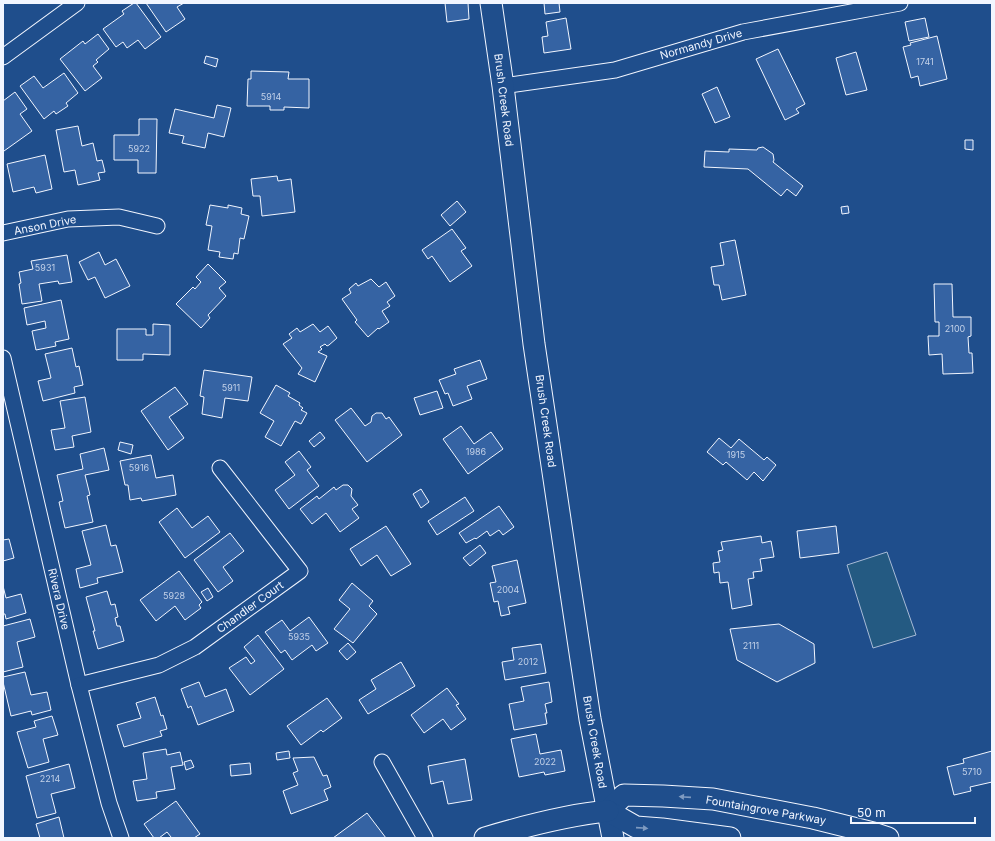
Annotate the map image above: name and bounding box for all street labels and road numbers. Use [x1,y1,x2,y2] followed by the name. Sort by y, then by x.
[658,26,744,62] street label: Normandy Drive
[491,53,517,147] street label: Brush Creek Road
[13,212,77,238] street label: Anson Drive
[533,374,559,468] street label: Brush Creek Road
[45,567,73,631] street label: Rivera Drive
[214,578,287,636] street label: Chandler Court
[580,695,610,789] street label: Brush Creek Road
[705,793,827,827] street label: Fountaingrove Parkway

